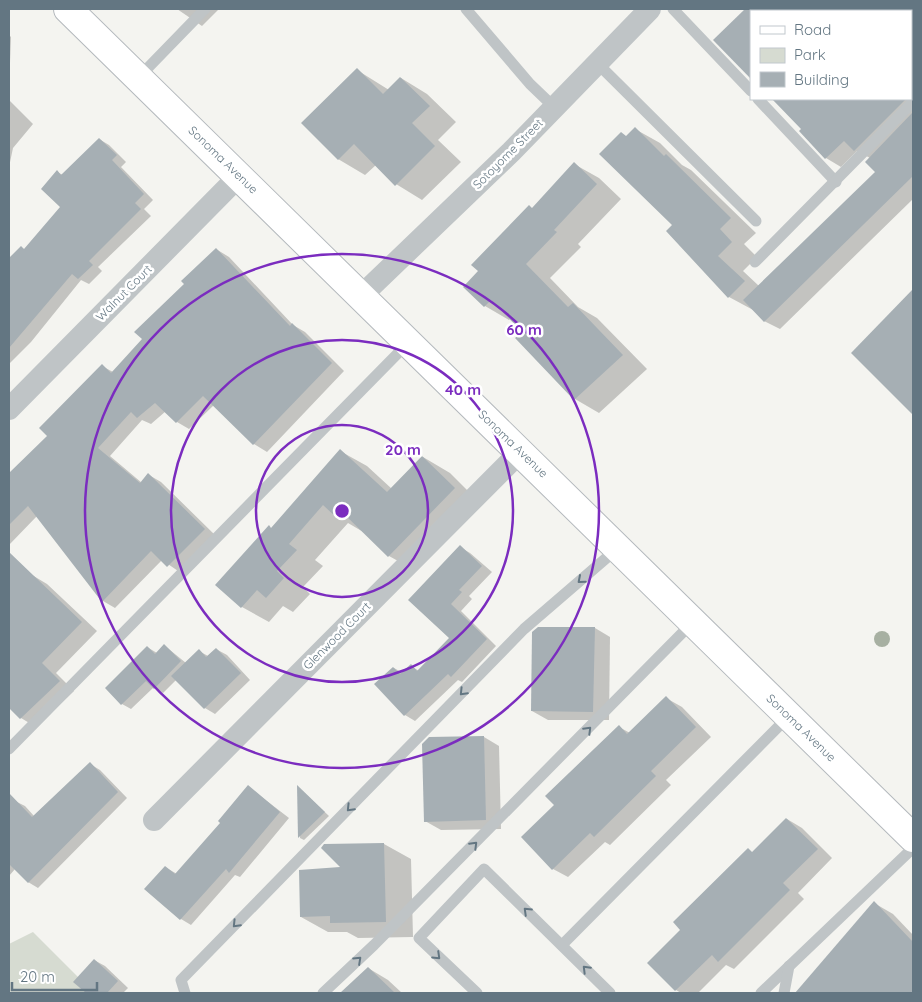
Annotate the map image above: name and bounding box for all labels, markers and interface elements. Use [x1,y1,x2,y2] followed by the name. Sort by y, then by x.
[750,10,912,100] legend
[794,20,831,39] text: Road
[794,45,826,64] text: Park
[794,70,849,89] text: Building
[469,115,546,192] street label: Sotoyome Street
[186,123,261,197] street label: Sonoma Avenue
[92,261,155,324] street label: Walnut Court
[506,320,542,339] text: 60 m
[445,380,481,399] text: 40 m
[476,407,551,481] street label: Sonoma Avenue
[385,440,421,459] text: 20 m
[333,502,351,520] centre of rings
[578,574,587,583] one-way arrow
[300,599,374,673] street label: Glenwood Court
[460,686,469,695] one-way arrow
[764,691,839,765] street label: Sonoma Avenue
[582,727,591,736] one-way arrow
[347,802,356,811] one-way arrow
[468,842,477,851] one-way arrow
[524,908,533,917] one-way arrow
[233,918,242,927] one-way arrow
[432,950,441,959] one-way arrow
[353,957,362,966] one-way arrow
[12,960,98,992] scale bar
[583,966,592,975] one-way arrow
[20,967,55,986] text: 20 m

